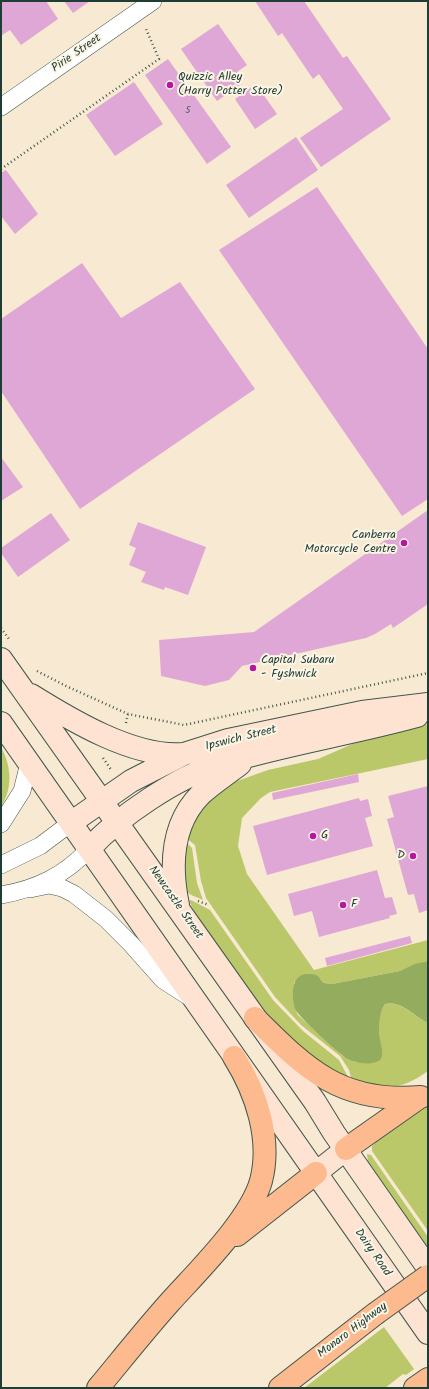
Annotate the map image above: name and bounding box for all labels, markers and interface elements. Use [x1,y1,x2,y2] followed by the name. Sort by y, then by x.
[50,32,104,76] street label: Pirie Street
[178,71,283,99] place label: Quizzic Alley (Harry Potter Store)
[165,80,175,90] marker: Quizzic Alley (Harry Potter Store)
[185,105,191,117] house number: 5
[305,529,396,557] place label: Canberra Motorcycle Centre
[399,538,409,548] marker: Canberra Motorcycle Centre
[261,654,334,682] place label: Capital Subaru - Fyshwick
[248,663,258,673] marker: Capital Subaru - Fyshwick
[204,723,278,755] street label: Ipswich Street
[321,829,328,843] place label: G
[308,831,318,841] marker: G
[397,849,405,863] place label: D
[408,851,418,861] marker: D
[144,864,206,942] street label: Newcastle Street
[351,898,357,912] place label: F
[338,900,348,910] marker: F
[350,1226,394,1280] street label: Dairy Road
[315,1300,391,1362] street label: Monaro Highway

